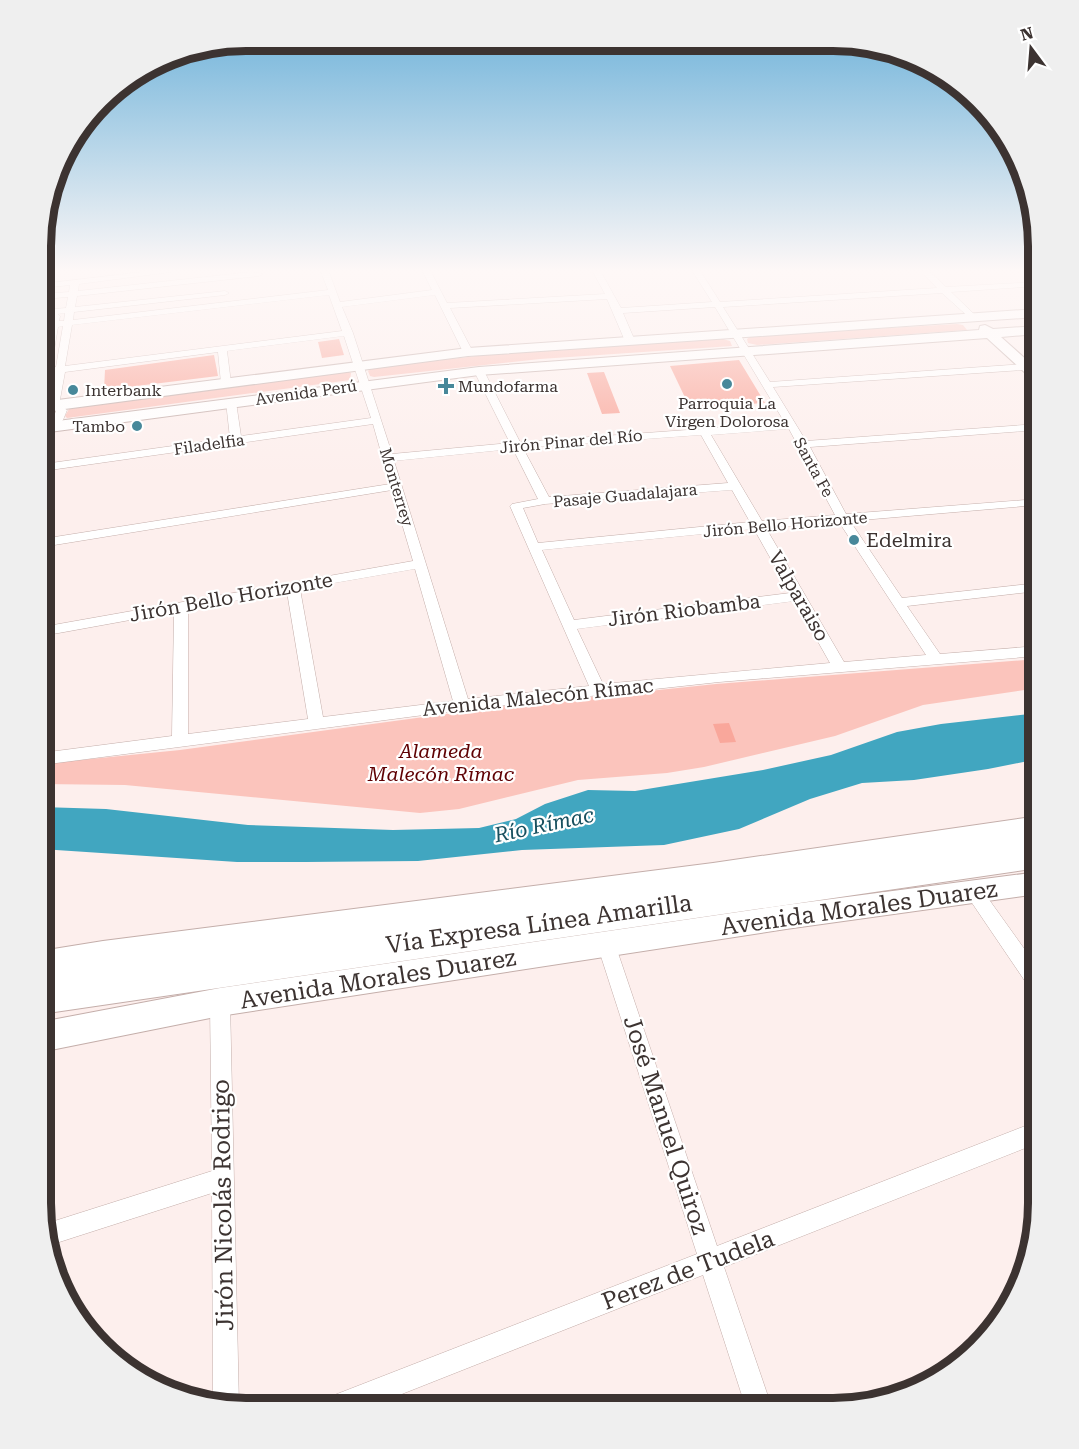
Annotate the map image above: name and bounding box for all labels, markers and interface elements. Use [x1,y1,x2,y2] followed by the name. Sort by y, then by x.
[1001,18,1061,78] north arrow
[1018,23,1036,45] text: N
[254,376,358,409] street label: Avenida Perú
[458,377,558,396] place label: Mundofarma
[720,377,734,391] marker: Parroquia La Virgen Dolorosa
[439,379,453,393] marker: Mundofarma
[85,381,162,400] place label: Interbank
[66,383,80,397] marker: Interbank
[665,394,789,431] place label: Parroquia La Virgen Dolorosa
[72,417,125,436] place label: Tambo
[130,419,144,433] marker: Tambo
[499,426,644,457] street label: Jirón Pinar del Río
[172,430,246,459] street label: Filadelfia
[789,434,838,501] street label: Santa Fe
[376,446,418,529] street label: Monterrey
[552,480,698,511] street label: Pasaje Guadalajara
[702,508,868,541] street label: Jirón Bello Horizonte
[866,528,952,552] place label: Edelmira
[847,533,861,547] marker: Edelmira
[763,547,835,645] street label: Valparaiso
[127,567,335,627] street label: Jirón Bello Horizonte
[606,589,762,631] street label: Jirón Riobamba
[421,673,655,721] street label: Avenida Malecón Rímac
[367,739,515,786] park label: Alameda Malecón Rímac
[491,803,596,847] water label: Río Rímac
[719,875,999,941] street label: Avenida Morales Duarez
[384,889,694,959] street label: Vía Expresa Línea Amarilla
[238,943,518,1015] street label: Avenida Morales Duarez
[617,1012,715,1238] street label: José Manuel Quiroz
[207,1079,239,1331] street label: Jirón Nicolás Rodrigo
[598,1224,778,1316] street label: Perez de Tudela

